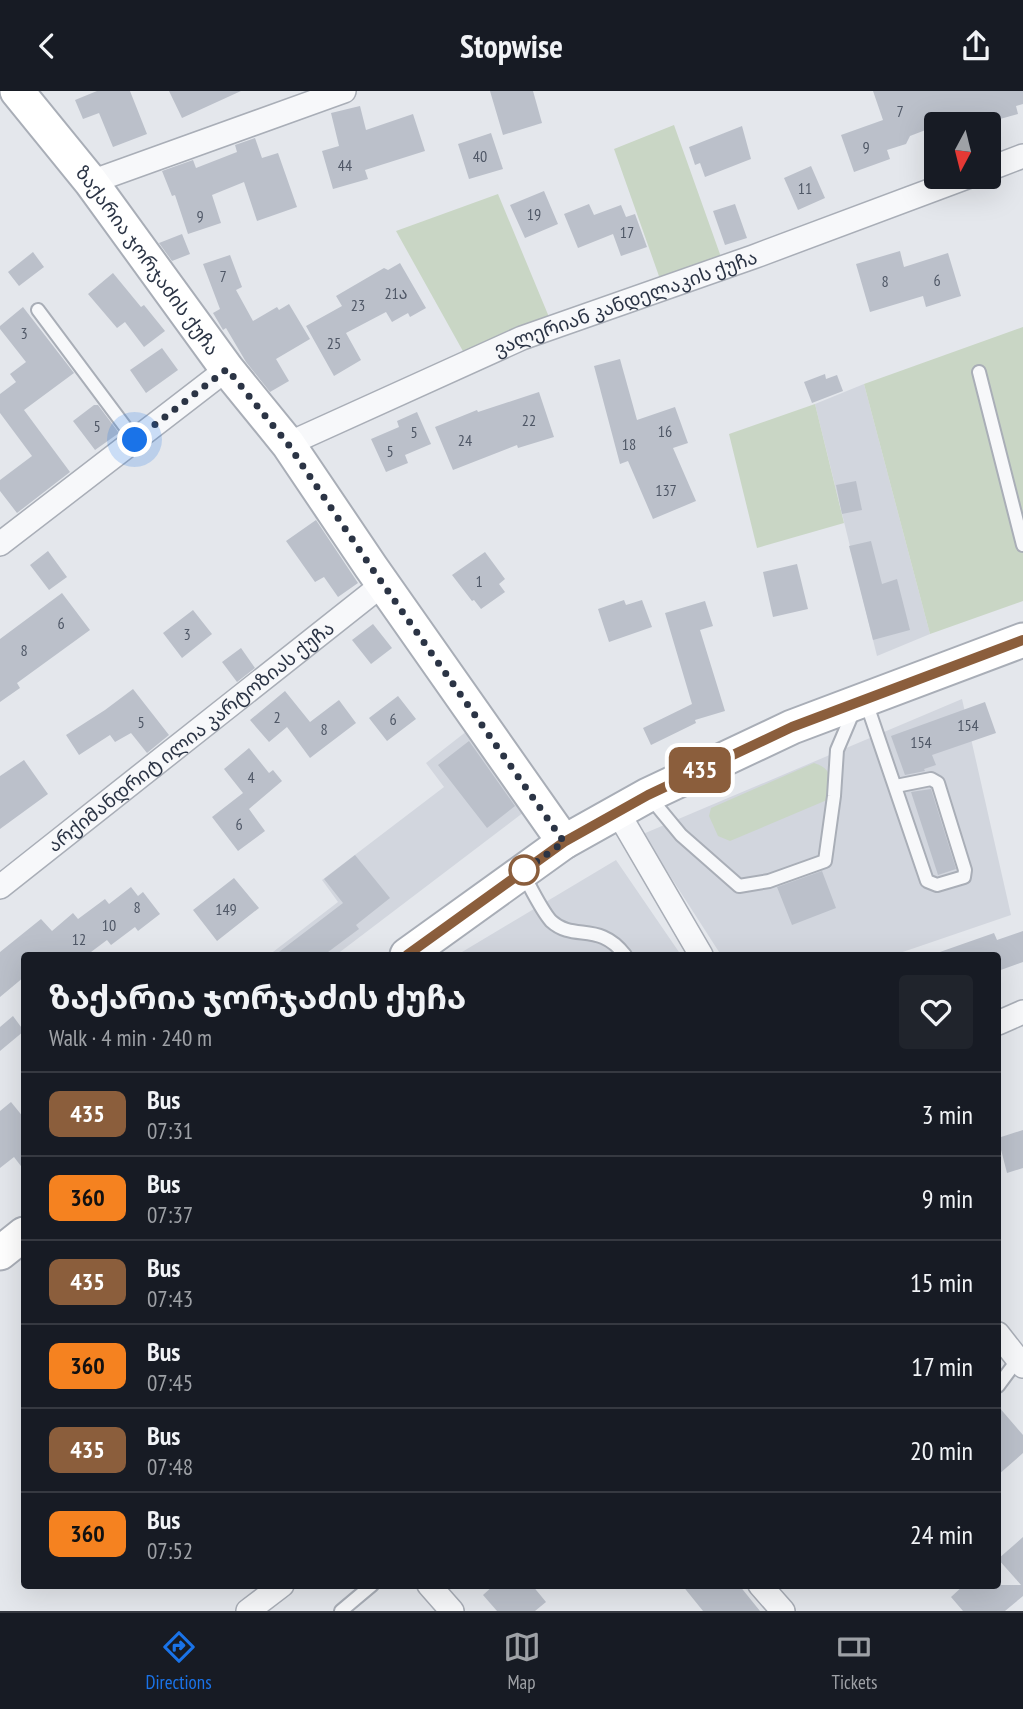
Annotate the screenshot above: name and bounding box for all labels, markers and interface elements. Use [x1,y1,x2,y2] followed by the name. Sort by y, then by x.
[460,25,563,67] text: Stopwise
[28,27,66,65] icon: back
[957,27,995,65] icon: share
[896,101,904,121] house number: 7
[924,112,1001,189] north arrow
[924,112,1001,189] map controls
[862,137,870,157] house number: 9
[473,146,487,166] house number: 40
[338,155,352,175] house number: 44
[71,161,225,360] street label: ზაქარია ჯორჯაძის ქუჩა
[798,178,812,198] house number: 11
[527,204,541,224] house number: 19
[196,206,204,226] house number: 9
[620,222,634,242] house number: 17
[490,245,760,361] street label: ვალერიან კანდელაკის ქუჩა
[219,266,227,286] house number: 7
[933,270,941,290] house number: 6
[881,271,889,291] house number: 8
[384,283,408,303] house number: 21ა
[351,295,365,315] house number: 23
[20,323,28,343] house number: 3
[327,333,341,353] house number: 25
[522,410,536,430] house number: 22
[93,416,101,436] house number: 5
[658,421,672,441] house number: 16
[117,422,152,457] your location
[410,422,418,442] house number: 5
[458,430,472,450] house number: 24
[622,434,636,454] house number: 18
[386,441,394,461] house number: 5
[655,480,677,500] house number: 137
[475,571,483,591] house number: 1
[57,613,65,633] house number: 6
[42,616,339,857] street label: არქიმანდრიტ ილია კარტოზიას ქუჩა
[183,624,191,644] house number: 3
[20,640,28,660] house number: 8
[273,707,281,727] house number: 2
[389,709,397,729] house number: 6
[137,712,145,732] house number: 5
[957,715,979,735] house number: 154
[320,719,328,739] house number: 8
[910,732,932,752] house number: 154
[660,747,740,793] line badge: 435
[683,754,717,785] text: 435
[247,767,255,787] house number: 4
[235,814,243,834] house number: 6
[509,855,539,885] unlabelled marker
[133,897,141,917] house number: 8
[215,899,237,919] house number: 149
[102,915,116,935] house number: 10
[72,929,86,949] house number: 12
[49,975,466,1018] text: ზაქარია ჯორჯაძის ქუჩა
[899,975,973,1049] button: heart
[49,1023,212,1052] text: Walk · 4 min · 240 m
[147,1083,180,1116] text: Bus
[70,1098,105,1129] text: 435
[922,1098,973,1131] text: 3 min
[147,1116,193,1145] text: 07:31
[147,1167,180,1200] text: Bus
[70,1182,105,1213] text: 360
[922,1182,973,1215] text: 9 min
[147,1200,193,1229] text: 07:37
[147,1251,180,1284] text: Bus
[70,1266,105,1297] text: 435
[910,1266,973,1299] text: 15 min
[147,1284,193,1313] text: 07:43
[147,1335,180,1368] text: Bus
[70,1350,105,1381] text: 360
[911,1350,973,1383] text: 17 min
[147,1368,193,1397] text: 07:45
[147,1419,180,1452] text: Bus
[70,1434,105,1465] text: 435
[910,1434,973,1467] text: 20 min
[147,1452,193,1481] text: 07:48
[147,1503,180,1536] text: Bus
[70,1518,105,1549] text: 360
[910,1518,973,1551] text: 24 min
[147,1536,193,1565] text: 07:52
[145,1628,212,1694] tab: Directions
[503,1628,541,1694] tab: Map
[831,1628,878,1694] tab: Tickets

